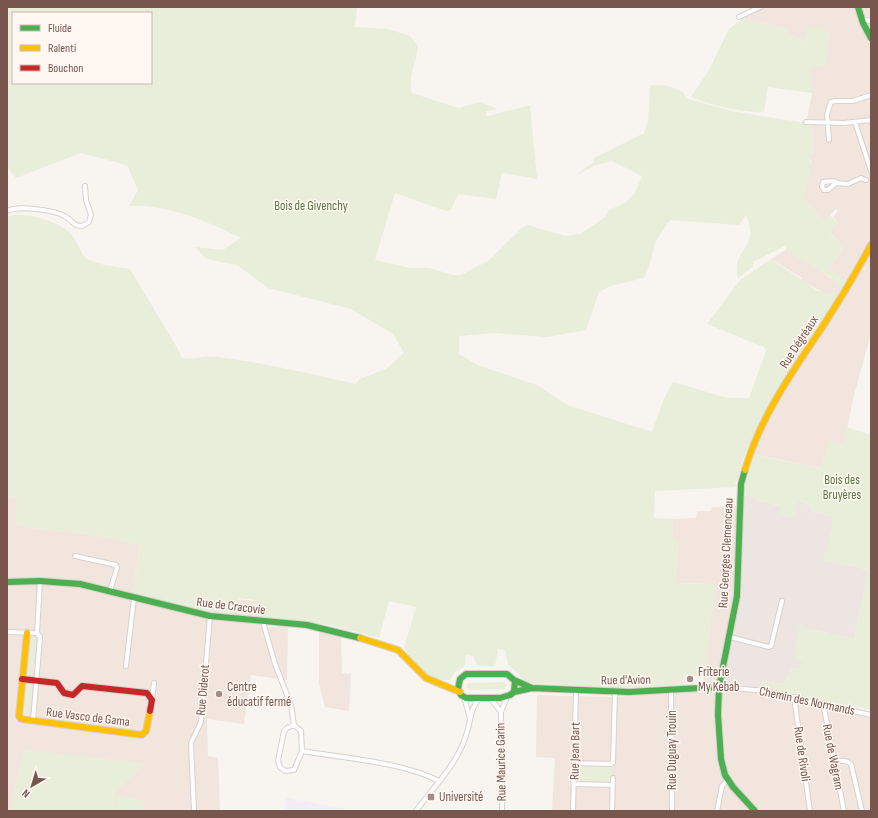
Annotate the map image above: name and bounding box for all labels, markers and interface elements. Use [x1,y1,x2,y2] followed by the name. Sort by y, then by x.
[12,12,152,84] legend
[48,21,72,36] text: Fluide
[48,41,76,56] text: Ralenti
[48,61,83,76] text: Bouchon
[274,198,348,214] park label: Bois de Givenchy
[776,313,822,371] street label: Rue Dégréaux
[823,472,862,503] park label: Bois des Bruyères
[715,498,737,608] street label: Rue Georges Clemenceau
[196,594,266,618] street label: Rue de Cracovie
[193,664,213,716] street label: Rue Diderot
[698,664,739,695] place label: Friterie My Kebab
[601,672,651,688] street label: Rue d'Avion
[685,674,695,684] marker: Friterie My Kebab
[227,679,291,710] place label: Centre éducatif fermé
[758,683,857,719] street label: Chemin des Normands
[214,689,224,699] marker: Centre éducatif fermé
[45,704,131,730] street label: Rue Vasco de Gama
[664,710,680,790] street label: Rue Duguay Trouin
[566,722,584,780] street label: Rue Jean Bart
[492,723,510,801] street label: Rue Maurice Garin
[819,723,847,791] street label: Rue de Wagram
[790,725,814,783] street label: Rue de Rivoli
[12,766,52,806] north arrow
[20,786,32,800] text: N
[439,789,483,805] place label: Université
[426,792,436,802] marker: Université

